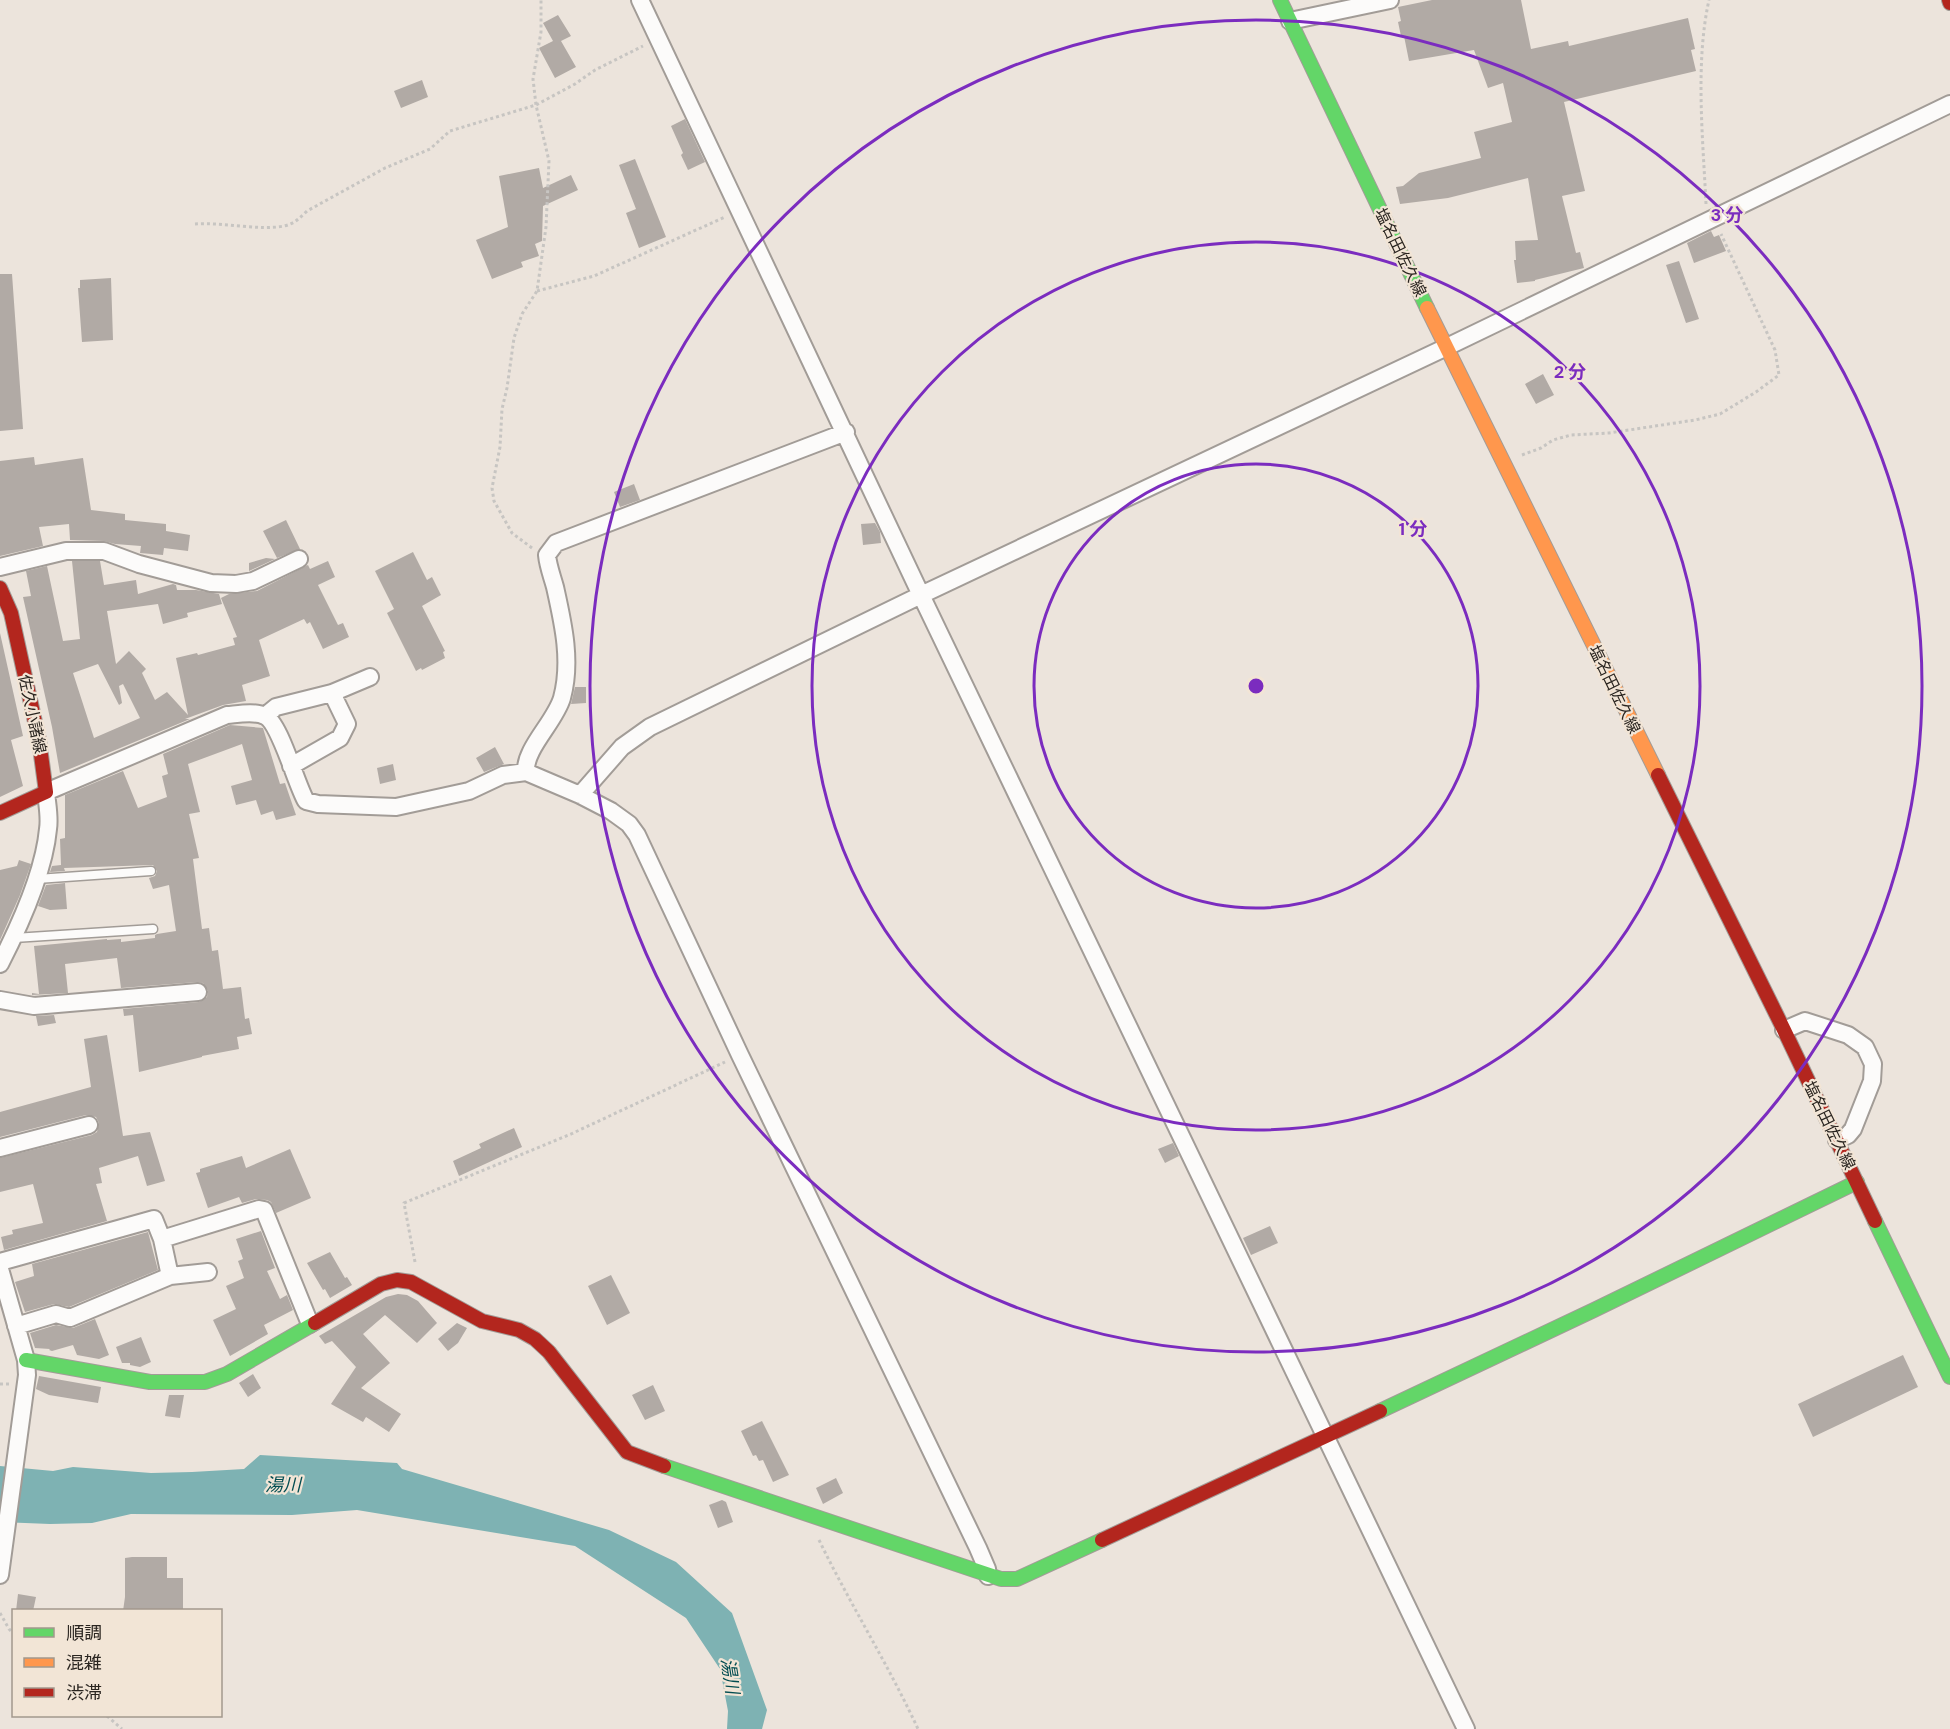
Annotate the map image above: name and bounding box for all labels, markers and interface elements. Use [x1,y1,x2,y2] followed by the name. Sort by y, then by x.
[1710,203,1744,227] text: 3 分
[1370,204,1431,300] street label: 塩名田佐久線
[1554,360,1586,384] text: 2 分
[1399,517,1427,541] text: 1 分
[1584,641,1645,737] street label: 塩名田佐久線
[14,673,51,755] street label: 佐久小諸線
[1246,676,1266,696] centre of rings
[1799,1077,1860,1173] street label: 塩名田佐久線
[265,1473,303,1497] water label: 湯川
[12,1609,222,1717] legend
[66,1621,102,1645] text: 順調
[66,1651,102,1675] text: 混雑
[715,1656,745,1698] water label: 湯川
[66,1681,102,1705] text: 渋滞

